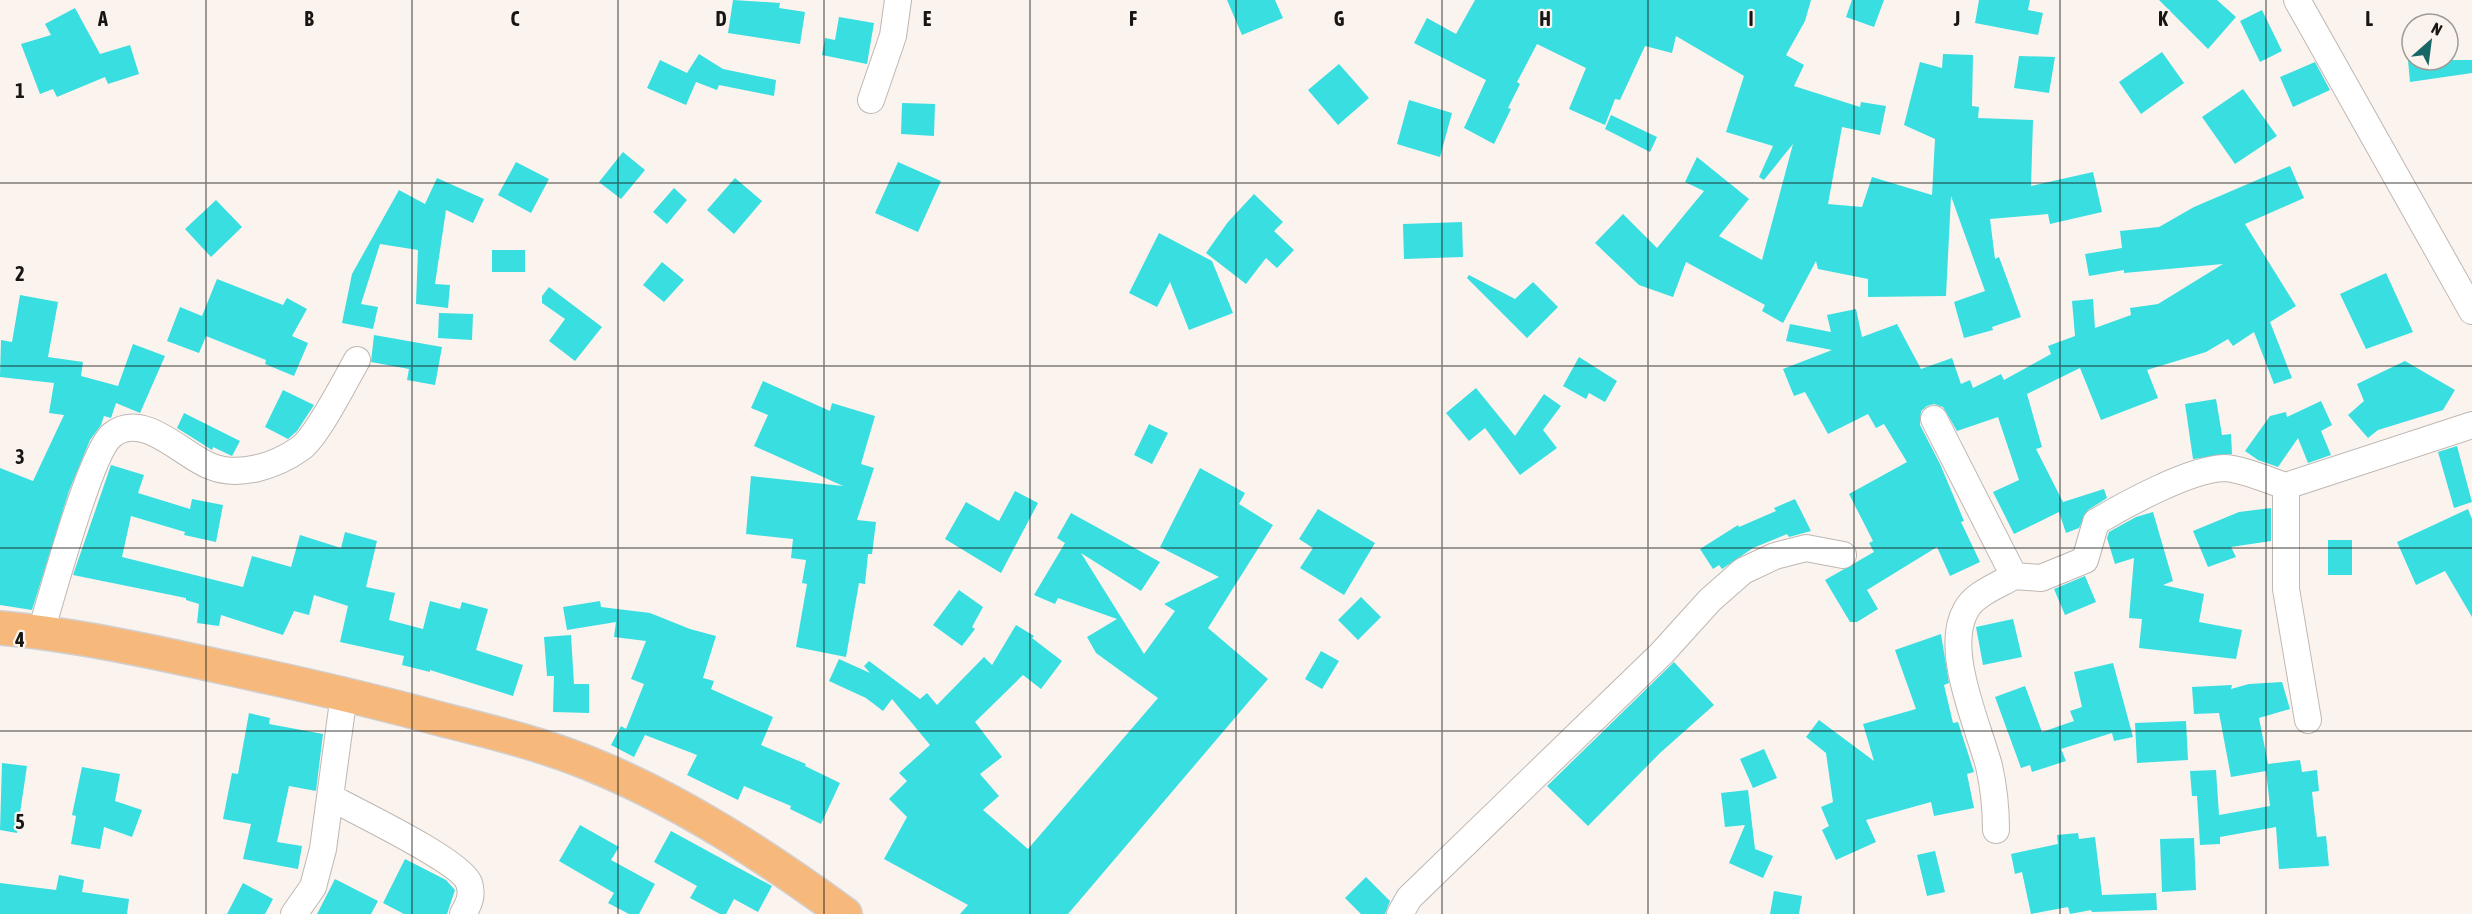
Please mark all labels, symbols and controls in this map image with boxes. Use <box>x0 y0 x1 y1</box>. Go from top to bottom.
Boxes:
text: A <box>97 7 108 30</box>
text: B <box>304 7 314 30</box>
text: C <box>511 7 520 30</box>
text: D <box>715 7 727 30</box>
text: E <box>923 7 932 30</box>
text: F <box>1129 7 1137 30</box>
text: G <box>1334 7 1345 30</box>
text: H <box>1539 7 1551 30</box>
text: I <box>1748 7 1754 30</box>
text: J <box>1953 7 1960 30</box>
text: K <box>2158 7 2168 30</box>
text: L <box>2365 7 2373 30</box>
north arrow <box>2400 12 2460 72</box>
text: N <box>2429 19 2445 39</box>
text: 1 <box>15 79 25 102</box>
text: 2 <box>15 262 25 285</box>
text: 3 <box>15 445 25 468</box>
text: 4 <box>14 628 25 651</box>
text: 5 <box>15 810 25 833</box>

